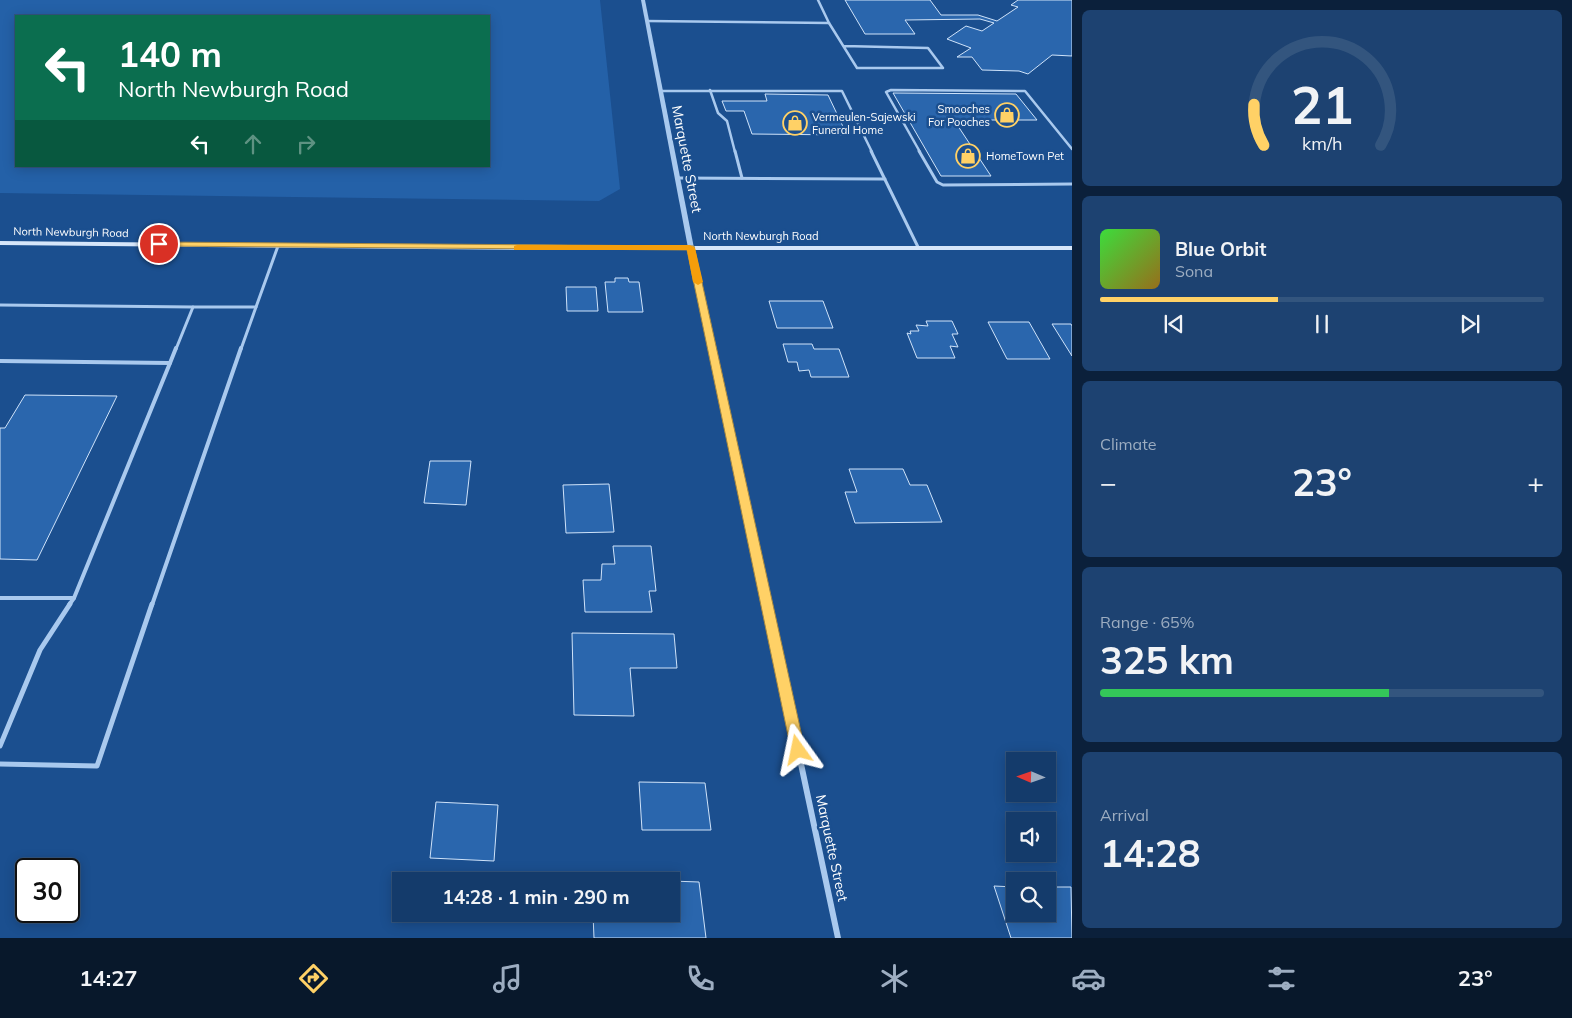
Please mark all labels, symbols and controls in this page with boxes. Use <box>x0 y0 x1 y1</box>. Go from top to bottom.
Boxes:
text: 140 m <box>118 32 222 76</box>
icon: left <box>35 35 100 100</box>
text: 21 <box>1291 72 1353 137</box>
text: North Newburgh Road <box>118 75 349 103</box>
place label: Smooches For Pooches <box>928 102 990 129</box>
shop icon: Smooches For Pooches <box>994 102 1020 128</box>
street label: Marquette Street <box>668 104 706 214</box>
shop icon: Vermeulen-Sajewski Funeral Home <box>782 110 808 136</box>
place label: Vermeulen-Sajewski Funeral Home <box>812 110 916 137</box>
icon: left <box>186 130 214 158</box>
icon: ahead <box>239 130 267 158</box>
icon: right <box>292 130 320 158</box>
text: km/h <box>1302 132 1342 154</box>
shop icon: HomeTown Pet <box>955 143 981 169</box>
place label: HomeTown Pet <box>986 149 1064 163</box>
pin <box>138 223 180 265</box>
street label: North Newburgh Road <box>13 224 129 240</box>
street label: North Newburgh Road <box>703 229 819 243</box>
icon: arrive <box>145 230 173 258</box>
text: Blue Orbit <box>1175 237 1266 261</box>
text: Sona <box>1175 261 1213 281</box>
icon: previous <box>1160 310 1188 338</box>
icon: pause <box>1308 310 1336 338</box>
icon: next <box>1456 310 1484 338</box>
text: Climate <box>1100 434 1156 454</box>
text: 23° <box>1292 458 1352 506</box>
text: − <box>1100 465 1117 500</box>
text: + <box>1527 465 1544 500</box>
text: Range · 65% <box>1100 612 1195 632</box>
text: 325 km <box>1100 636 1234 684</box>
position arrow <box>771 723 823 775</box>
north arrow <box>1006 752 1056 802</box>
map controls <box>1006 752 1056 922</box>
street label: Marquette Street <box>812 793 852 903</box>
text: Arrival <box>1100 805 1149 825</box>
button: sound <box>1006 812 1056 862</box>
text: 14:28 <box>1100 829 1201 877</box>
speed limit sign: 30 <box>15 858 80 923</box>
button: search <box>1006 872 1056 922</box>
text: 14:28 · 1 min · 290 m <box>442 885 630 909</box>
icon: directions <box>296 961 331 996</box>
icon: music <box>490 961 525 996</box>
icon: phone <box>683 961 718 996</box>
icon: climate <box>877 961 912 996</box>
icon: car <box>1071 961 1106 996</box>
icon: filters <box>1264 961 1299 996</box>
text: 14:27 <box>79 964 138 992</box>
text: 23° <box>1458 964 1493 992</box>

